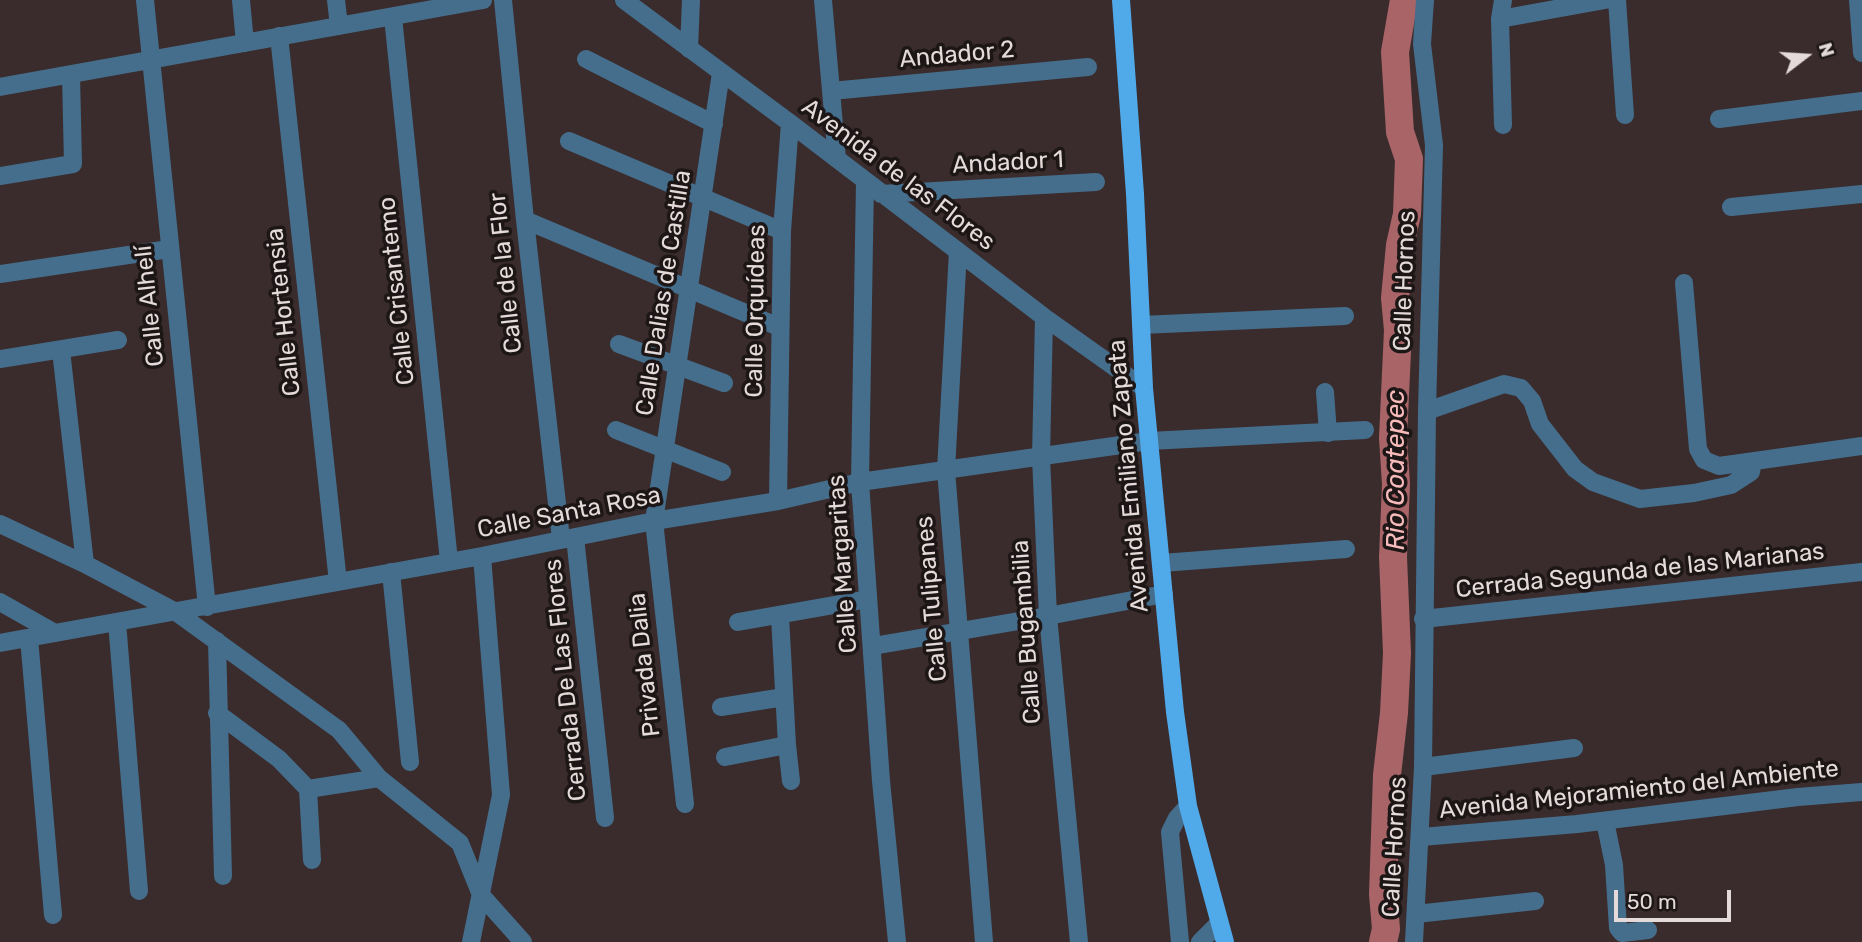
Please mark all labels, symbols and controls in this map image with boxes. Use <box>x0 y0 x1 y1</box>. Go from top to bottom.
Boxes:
north arrow <box>1771 21 1841 91</box>
street label: Andador 2 <box>898 36 1016 74</box>
text: N <box>1814 40 1840 60</box>
street label: Avenida de las Flores <box>796 93 1000 257</box>
street label: Andador 1 <box>952 146 1064 180</box>
street label: Calle Dalias de Castilla <box>630 168 698 418</box>
street label: Calle de la Flor <box>483 191 529 355</box>
street label: Calle Crisantemo <box>373 196 421 386</box>
street label: Calle Hornos <box>1388 210 1422 352</box>
street label: Calle Orquídeas <box>740 224 772 398</box>
street label: Calle Hortensia <box>261 227 307 397</box>
street label: Calle Alhelí <box>129 244 171 368</box>
street label: Avenida Emiliano Zapata <box>1103 338 1155 614</box>
water label: Rio Coatepec <box>1380 390 1412 550</box>
street label: Calle Margaritas <box>822 474 864 654</box>
street label: Calle Santa Rosa <box>475 481 663 545</box>
street label: Calle Tulipanes <box>910 515 954 683</box>
street label: Cerrada Segunda de las Marianas <box>1454 537 1826 605</box>
street label: Calle Bugambilia <box>1006 539 1048 725</box>
street label: Cerrada De Las Flores <box>539 558 593 802</box>
street label: Privada Dalia <box>623 592 667 738</box>
street label: Avenida Mejoramiento del Ambiente <box>1438 755 1840 825</box>
street label: Calle Hornos <box>1377 776 1413 918</box>
scale bar <box>1617 876 1734 920</box>
text: 50 m <box>1627 889 1677 914</box>

